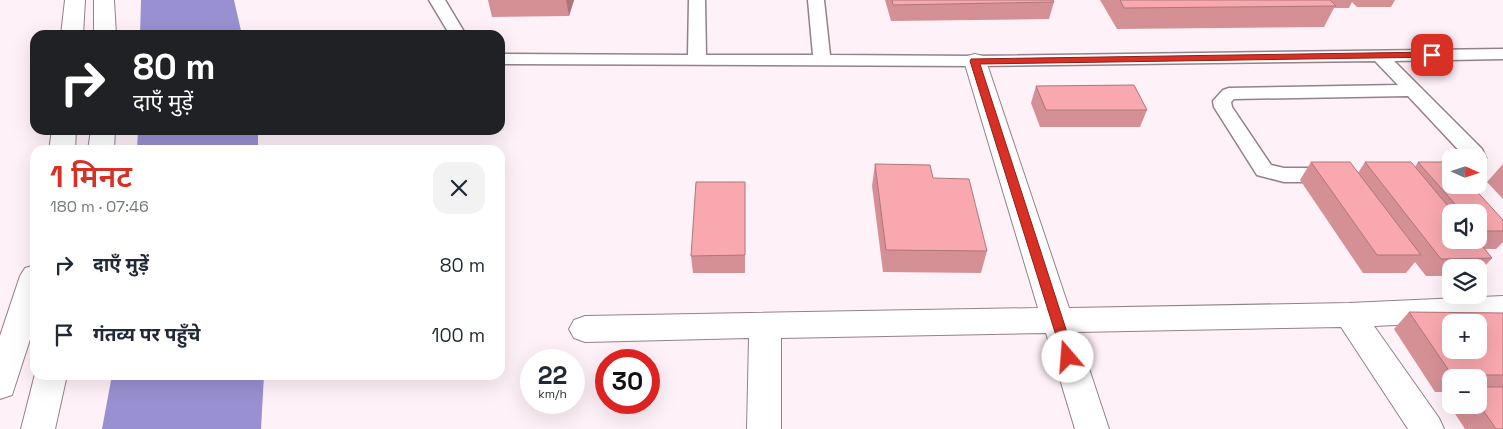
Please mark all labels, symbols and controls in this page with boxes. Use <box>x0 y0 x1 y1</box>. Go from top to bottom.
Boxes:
pin <box>1411 34 1453 76</box>
icon: arrive <box>1418 41 1446 69</box>
text: 80 m <box>133 45 215 89</box>
icon: right <box>50 50 115 115</box>
text: दाएँ मुड़ें <box>133 88 193 116</box>
north arrow <box>1442 149 1488 194</box>
map controls <box>1442 149 1487 414</box>
text: 1 मिनट <box>50 157 132 196</box>
button: close <box>433 162 485 214</box>
text: 180 m · 07:46 <box>50 196 149 217</box>
button: sound <box>1442 204 1487 249</box>
icon: right <box>50 251 78 279</box>
text: दाएँ मुड़ें <box>93 252 149 277</box>
text: 80 m <box>440 253 485 278</box>
button: layers <box>1442 259 1487 304</box>
button: + <box>1442 314 1487 359</box>
icon: arrive <box>50 321 78 349</box>
text: गंतव्य पर पहुँचे <box>93 322 200 347</box>
text: 100 m <box>431 323 485 348</box>
position arrow <box>1041 330 1093 382</box>
speed limit sign: 30 <box>595 349 660 414</box>
text: 22 <box>538 359 567 391</box>
button: − <box>1442 369 1487 414</box>
text: km/h <box>538 386 567 402</box>

